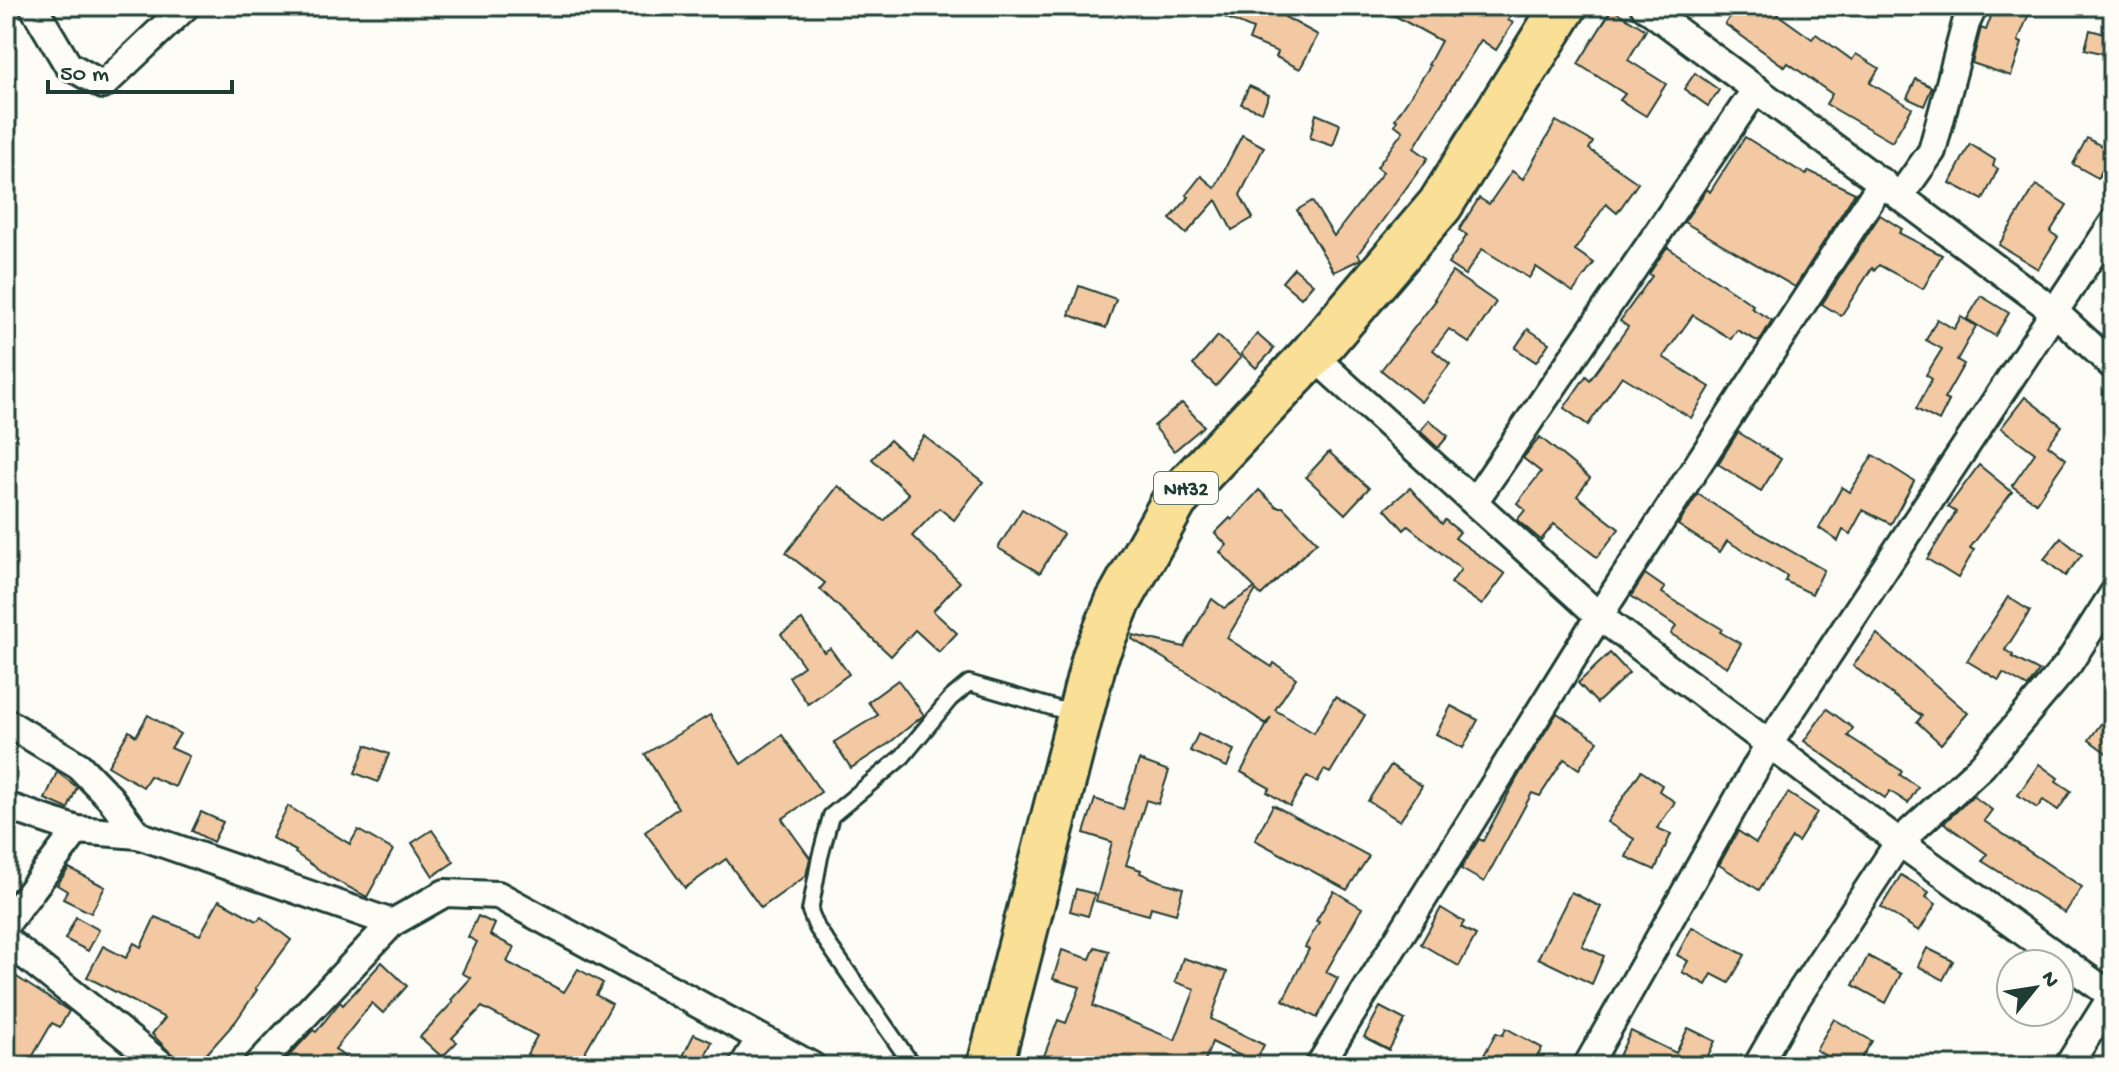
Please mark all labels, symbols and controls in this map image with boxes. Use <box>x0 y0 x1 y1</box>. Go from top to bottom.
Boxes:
scale bar <box>48 44 232 94</box>
text: 50 m <box>60 61 109 90</box>
road number: NH32 <box>1154 472 1218 504</box>
north arrow <box>1995 948 2075 1028</box>
text: N <box>2034 967 2064 993</box>

